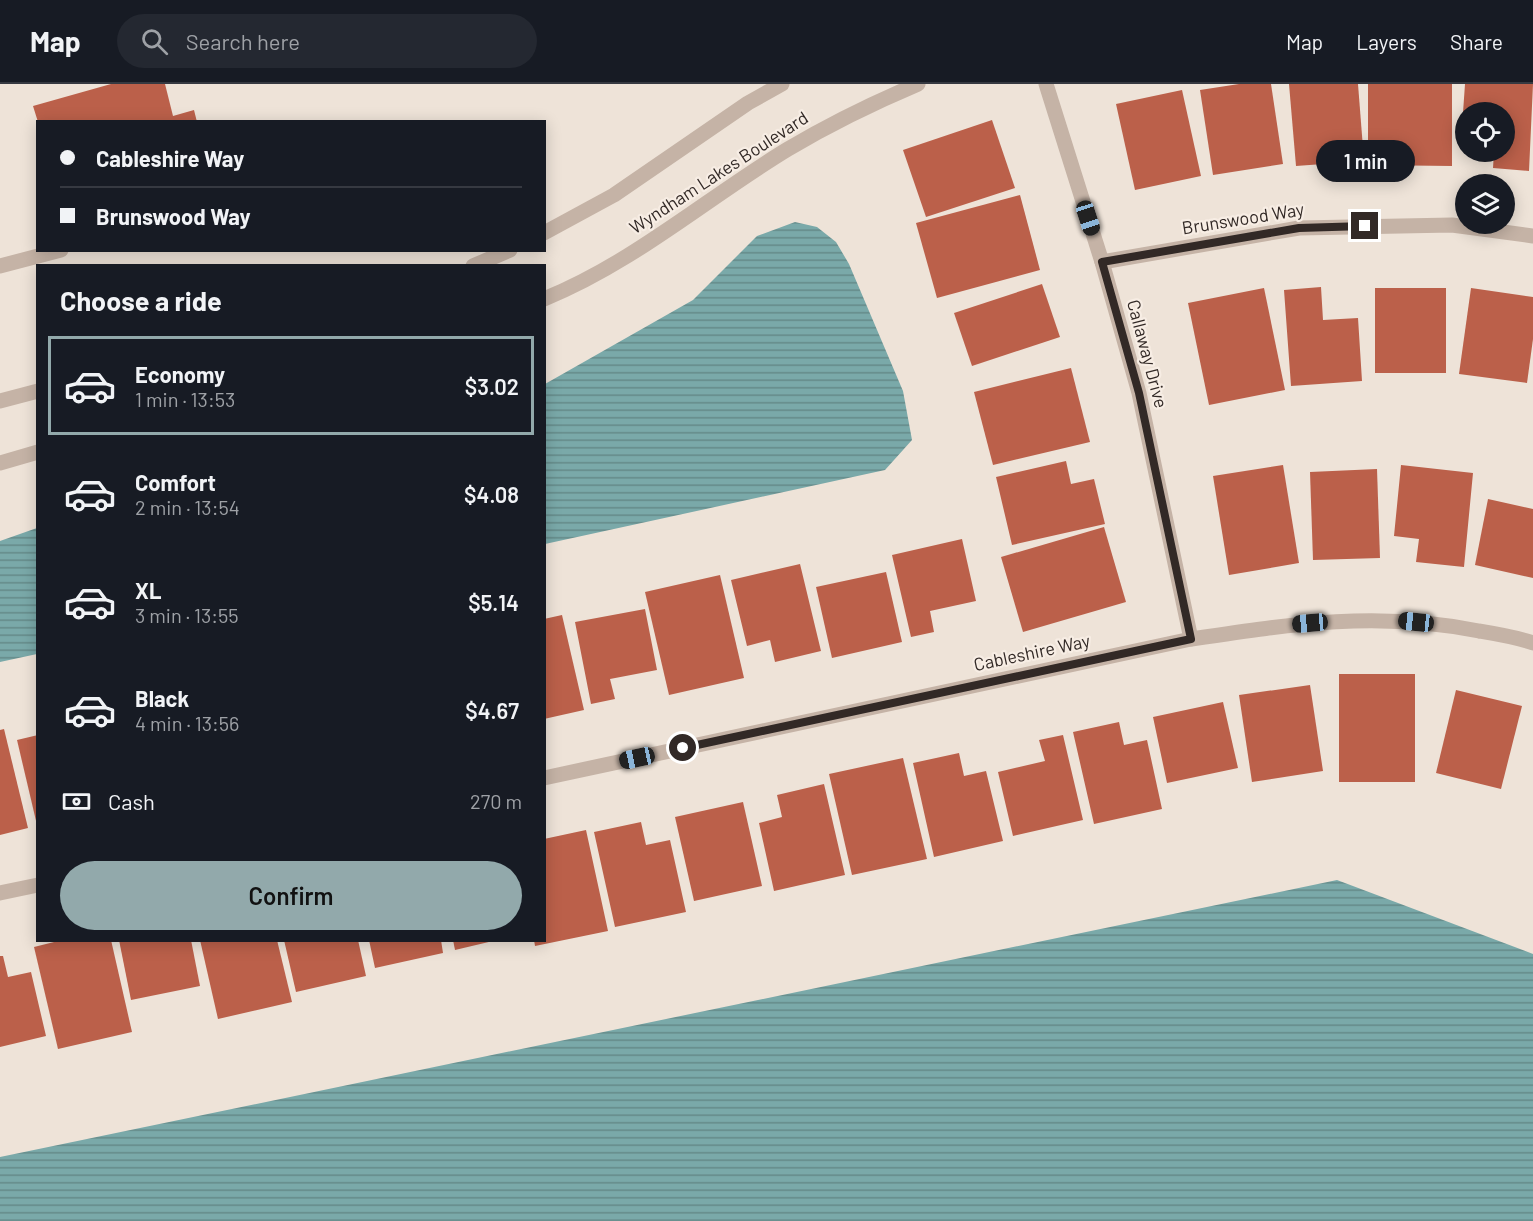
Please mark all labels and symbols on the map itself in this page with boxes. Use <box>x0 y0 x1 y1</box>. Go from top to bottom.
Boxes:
street label: Wyndham Lakes Boulevard <box>625 106 812 238</box>
callout: 1 min <box>1316 139 1414 181</box>
car <box>1074 198 1102 238</box>
street label: Brunswood Way <box>1180 198 1305 239</box>
route end <box>1351 212 1378 239</box>
street label: Callaway Drive <box>1123 297 1173 410</box>
car <box>1397 611 1435 633</box>
car <box>1291 612 1329 634</box>
street label: Cableshire Way <box>972 629 1092 675</box>
route start <box>669 734 696 761</box>
car <box>618 745 656 771</box>

